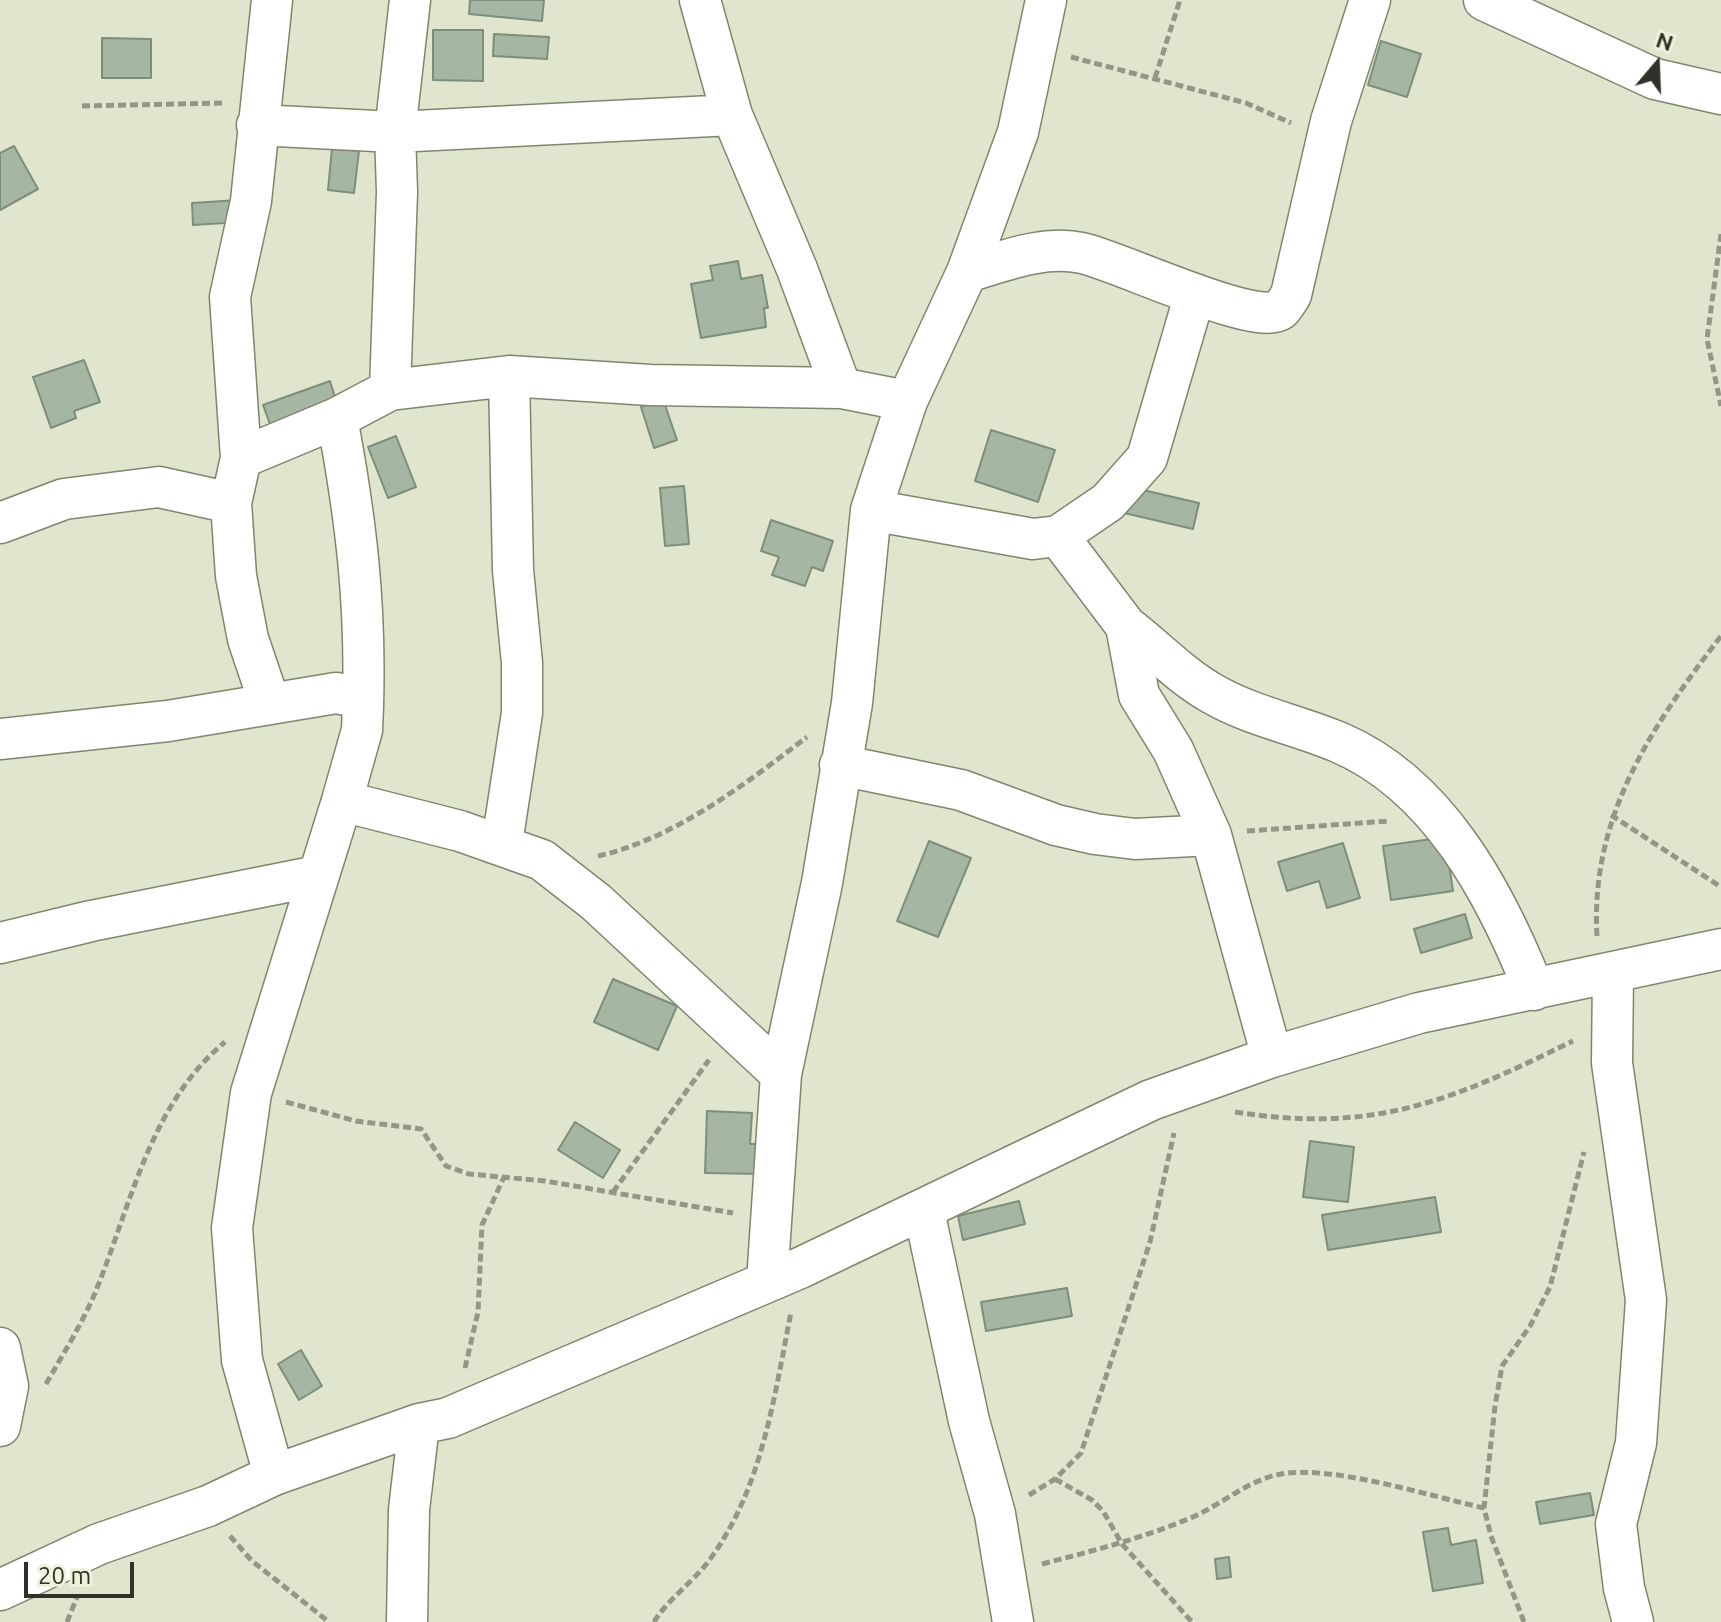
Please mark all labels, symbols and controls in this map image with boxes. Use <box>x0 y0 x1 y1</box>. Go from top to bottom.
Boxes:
north arrow <box>1617 24 1697 104</box>
text: N <box>1653 26 1677 55</box>
scale bar <box>28 1546 138 1596</box>
text: 20 m <box>38 1562 91 1589</box>

